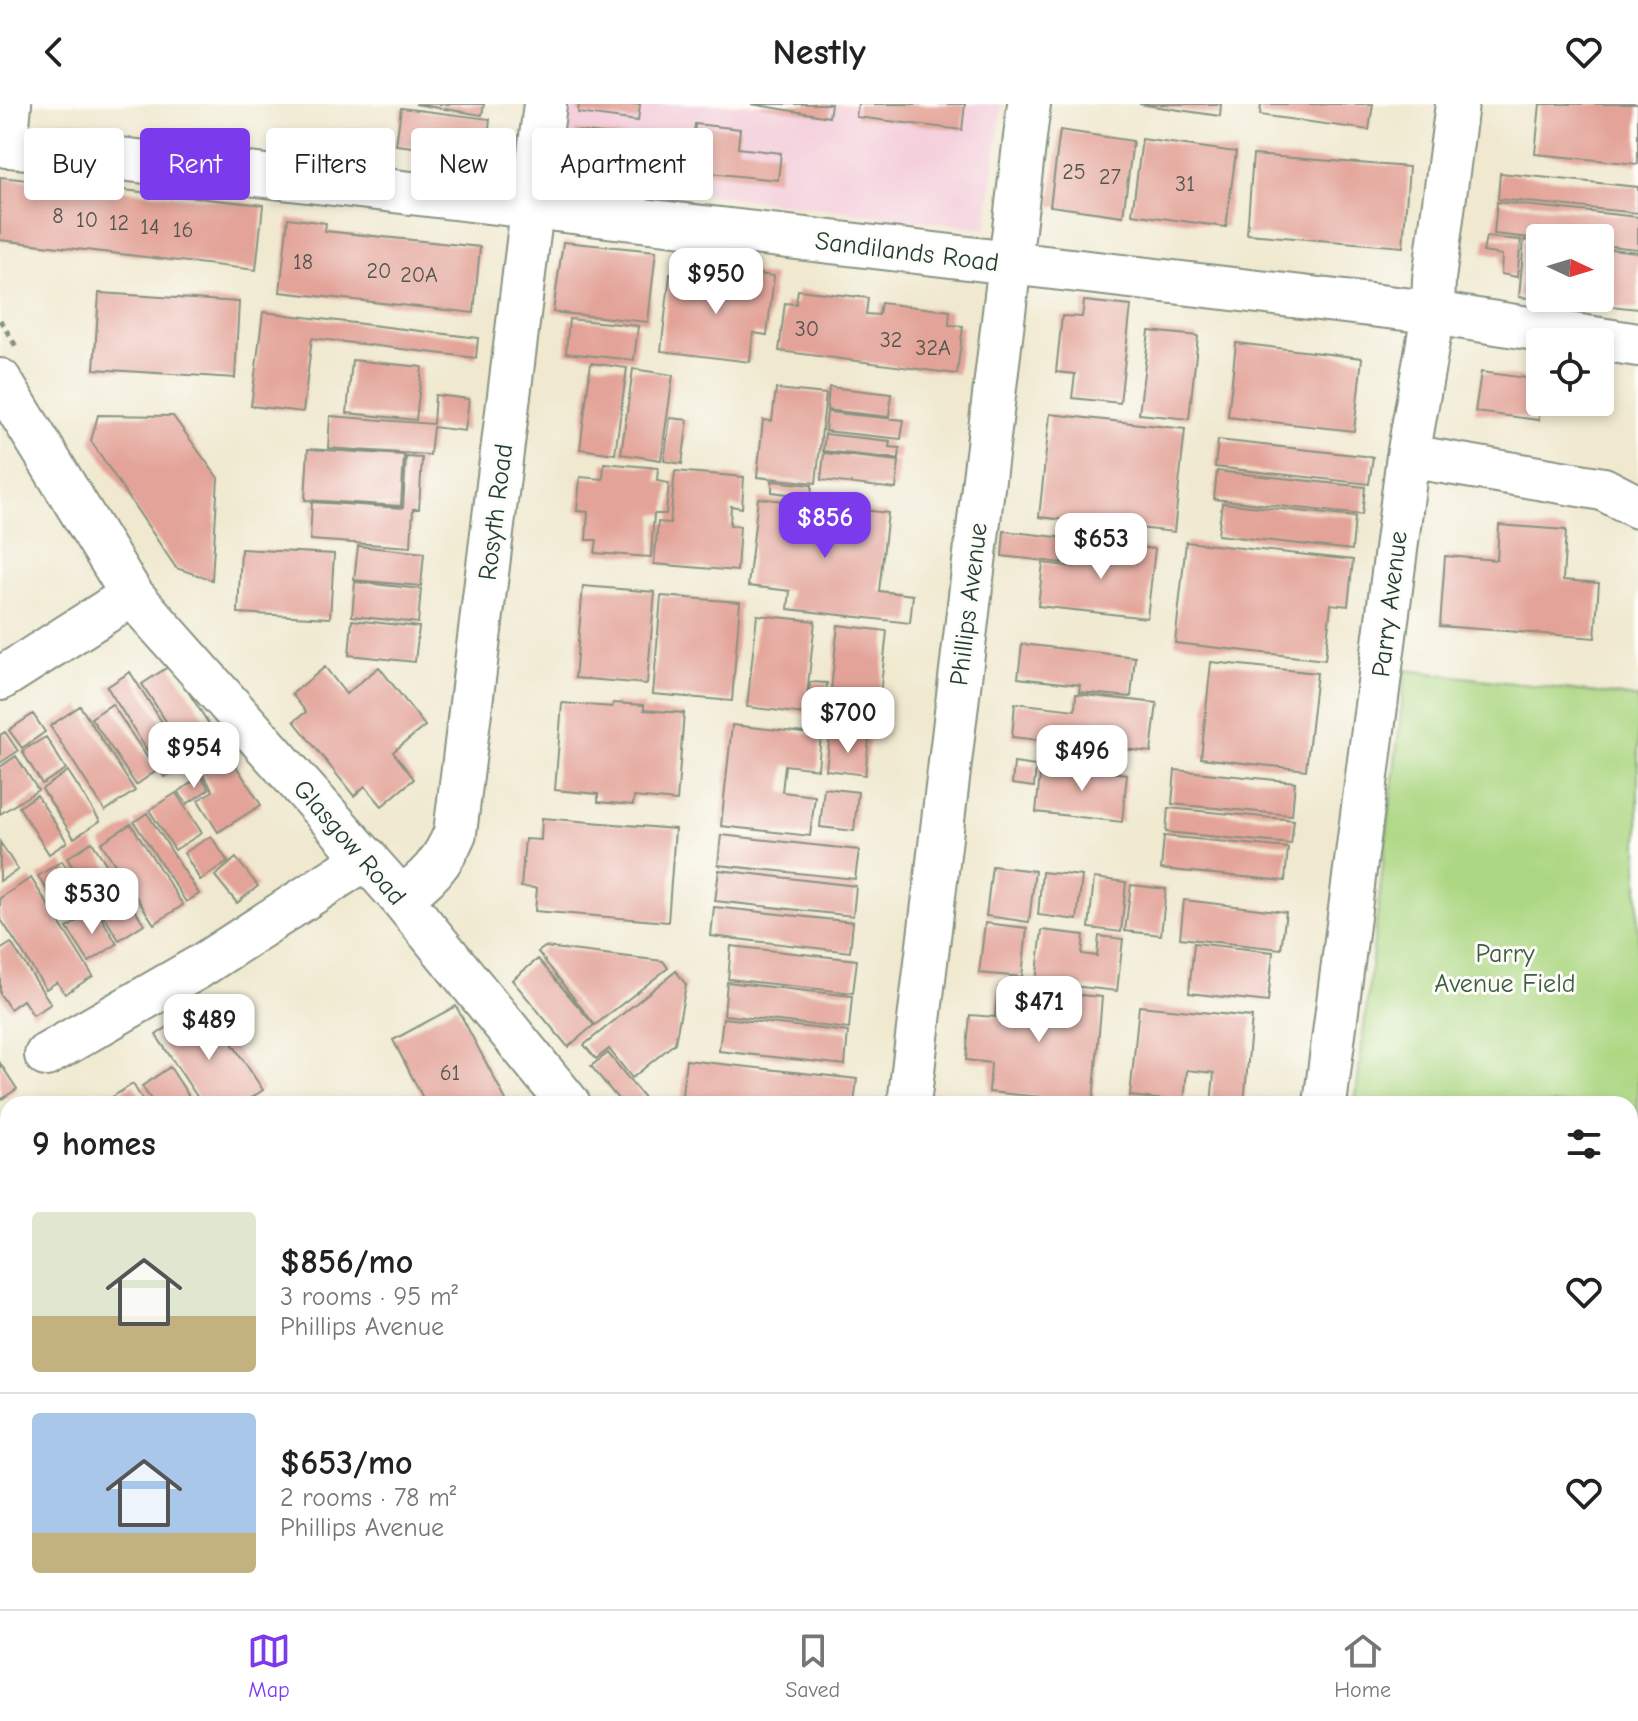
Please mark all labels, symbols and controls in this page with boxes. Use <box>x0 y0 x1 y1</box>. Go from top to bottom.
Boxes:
icon: back <box>32 30 76 74</box>
icon: heart <box>1562 30 1606 74</box>
text: Nestly <box>772 32 866 73</box>
chip: Buy <box>24 128 124 200</box>
chip: Rent <box>140 128 250 200</box>
chip: Filters <box>266 128 395 200</box>
chip: New <box>411 128 516 200</box>
chip: Apartment <box>532 128 713 200</box>
house number: 25 <box>1062 159 1086 185</box>
house number: 27 <box>1099 164 1122 190</box>
house number: 31 <box>1175 171 1195 197</box>
house number: 8 <box>52 203 64 229</box>
house number: 10 <box>76 207 98 233</box>
house number: 12 <box>109 210 129 236</box>
house number: 14 <box>140 214 160 240</box>
house number: 16 <box>173 217 193 243</box>
north arrow <box>1526 224 1614 312</box>
map controls <box>1526 224 1614 416</box>
street label: Sandilands Road <box>813 226 1000 278</box>
pin: $950 <box>669 248 763 316</box>
house number: 18 <box>293 249 313 275</box>
house number: 20 <box>367 258 391 284</box>
text: $950 <box>687 259 745 289</box>
house number: 20A <box>400 262 438 288</box>
house number: 30 <box>795 316 819 342</box>
house number: 32 <box>880 327 902 353</box>
button: locate <box>1526 328 1614 416</box>
house number: 32A <box>915 335 951 361</box>
street label: Rosyth Road <box>473 442 519 582</box>
pin: $856 <box>778 492 872 560</box>
text: $856 <box>797 503 853 533</box>
pin: $653 <box>1054 513 1148 581</box>
street label: Phillips Avenue <box>944 521 994 687</box>
text: $653 <box>1073 524 1129 554</box>
street label: Parry Avenue <box>1366 529 1414 679</box>
pin: $700 <box>801 687 895 755</box>
text: $700 <box>819 698 877 728</box>
pin: $954 <box>147 722 241 790</box>
pin: $496 <box>1035 725 1129 793</box>
text: $954 <box>166 733 222 763</box>
text: $496 <box>1054 736 1110 766</box>
street label: Glasgow Road <box>287 774 412 911</box>
pin: $530 <box>45 868 139 936</box>
text: $530 <box>63 879 121 909</box>
park label: Parry Avenue Field <box>1434 939 1576 999</box>
pin: $471 <box>992 976 1086 1044</box>
text: $471 <box>1014 987 1064 1017</box>
pin: $489 <box>162 994 256 1062</box>
text: $489 <box>182 1005 236 1035</box>
house number: 61 <box>440 1060 460 1086</box>
icon: filters <box>1562 1122 1606 1166</box>
text: 9 homes <box>32 1124 156 1164</box>
text: $856/mo <box>280 1242 413 1282</box>
icon: home <box>96 1244 192 1340</box>
icon: heart <box>1562 1270 1606 1314</box>
text: 3 rooms · 95 m² <box>280 1282 458 1312</box>
text: Phillips Avenue <box>280 1312 444 1342</box>
text: $653/mo <box>280 1443 413 1483</box>
icon: home <box>96 1445 192 1541</box>
icon: heart <box>1562 1471 1606 1515</box>
text: 2 rooms · 78 m² <box>280 1483 456 1513</box>
text: Phillips Avenue <box>280 1513 444 1543</box>
tab: Map <box>247 1629 291 1703</box>
tab: Saved <box>785 1629 840 1703</box>
tab: Home <box>1334 1629 1391 1703</box>

